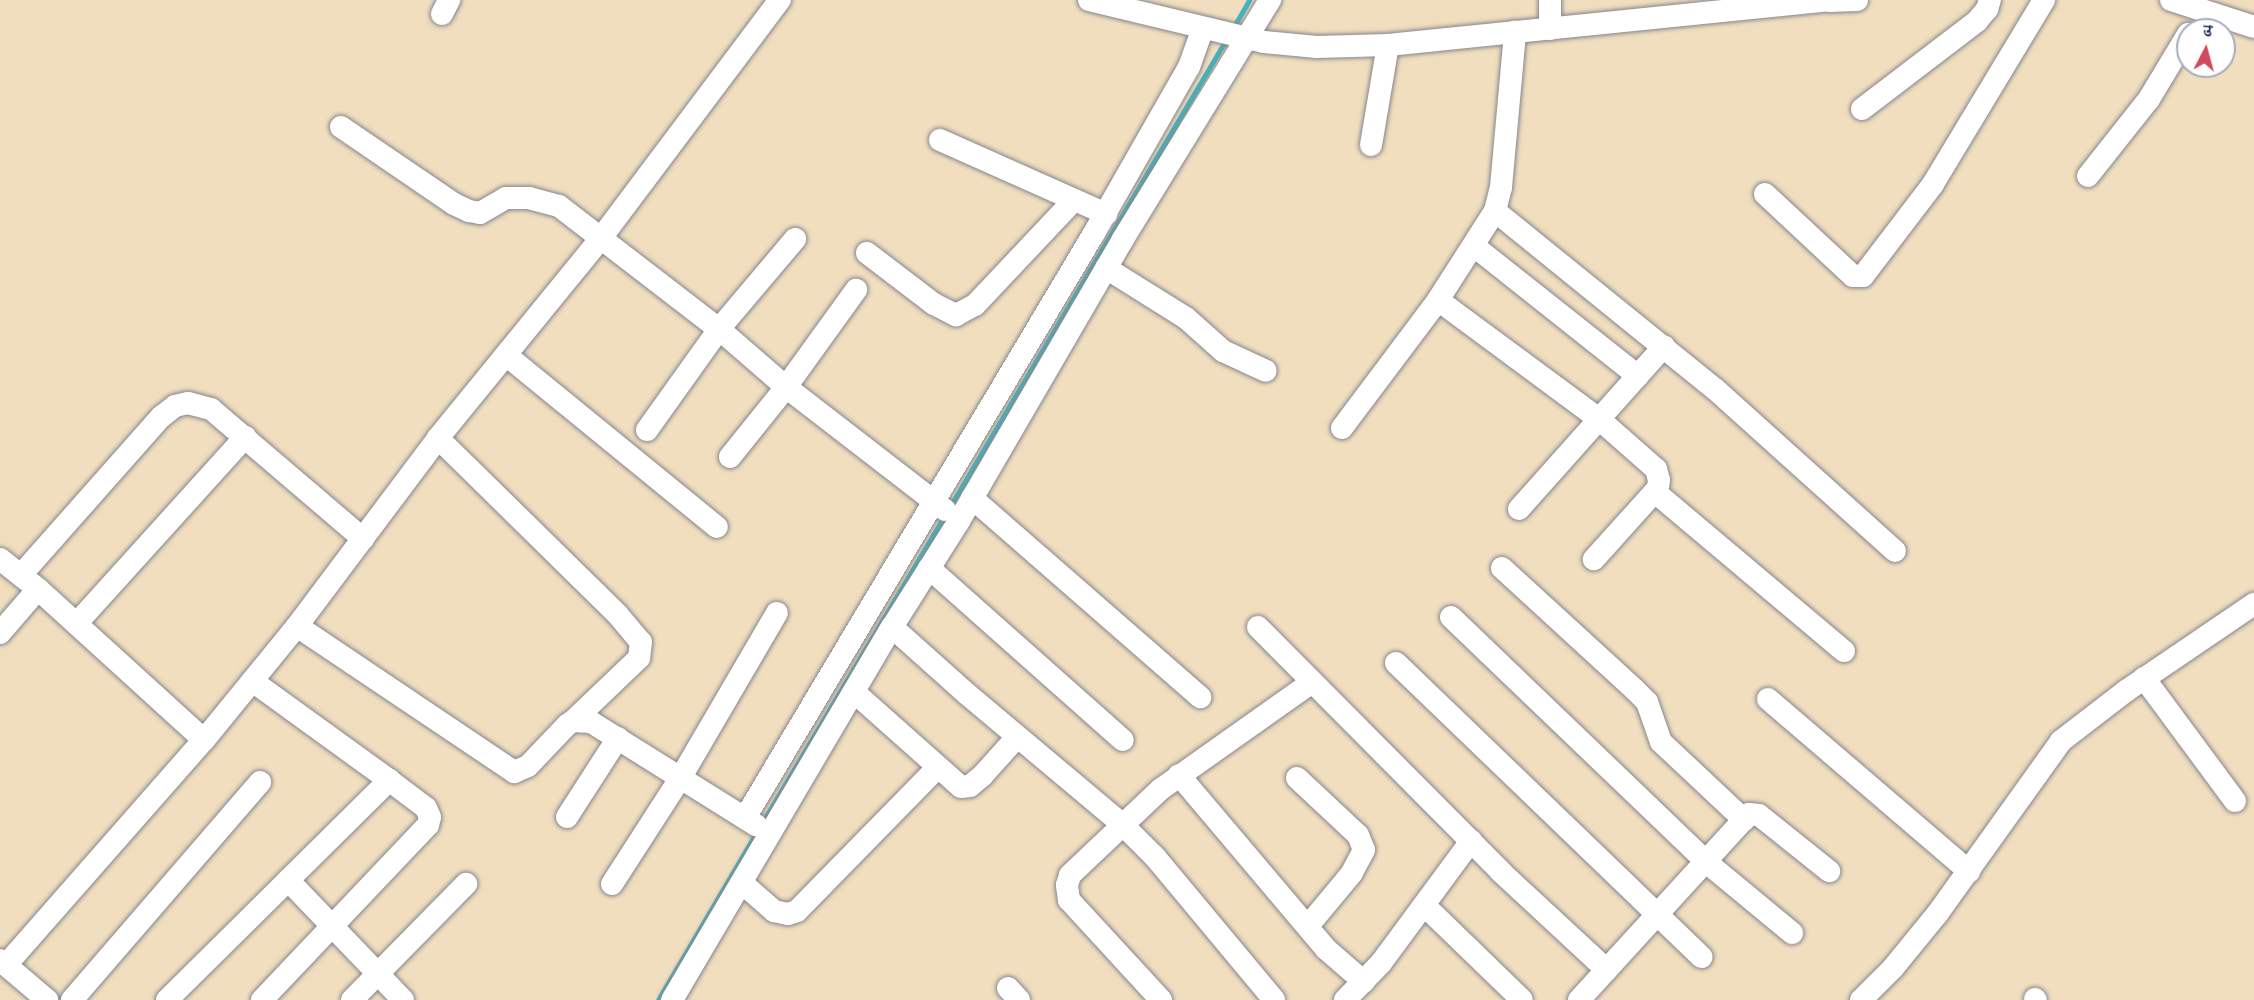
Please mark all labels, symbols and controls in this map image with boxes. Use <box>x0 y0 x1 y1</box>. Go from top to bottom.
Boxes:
north arrow <box>2176 18 2236 78</box>
text: उ <box>2202 20 2213 44</box>

